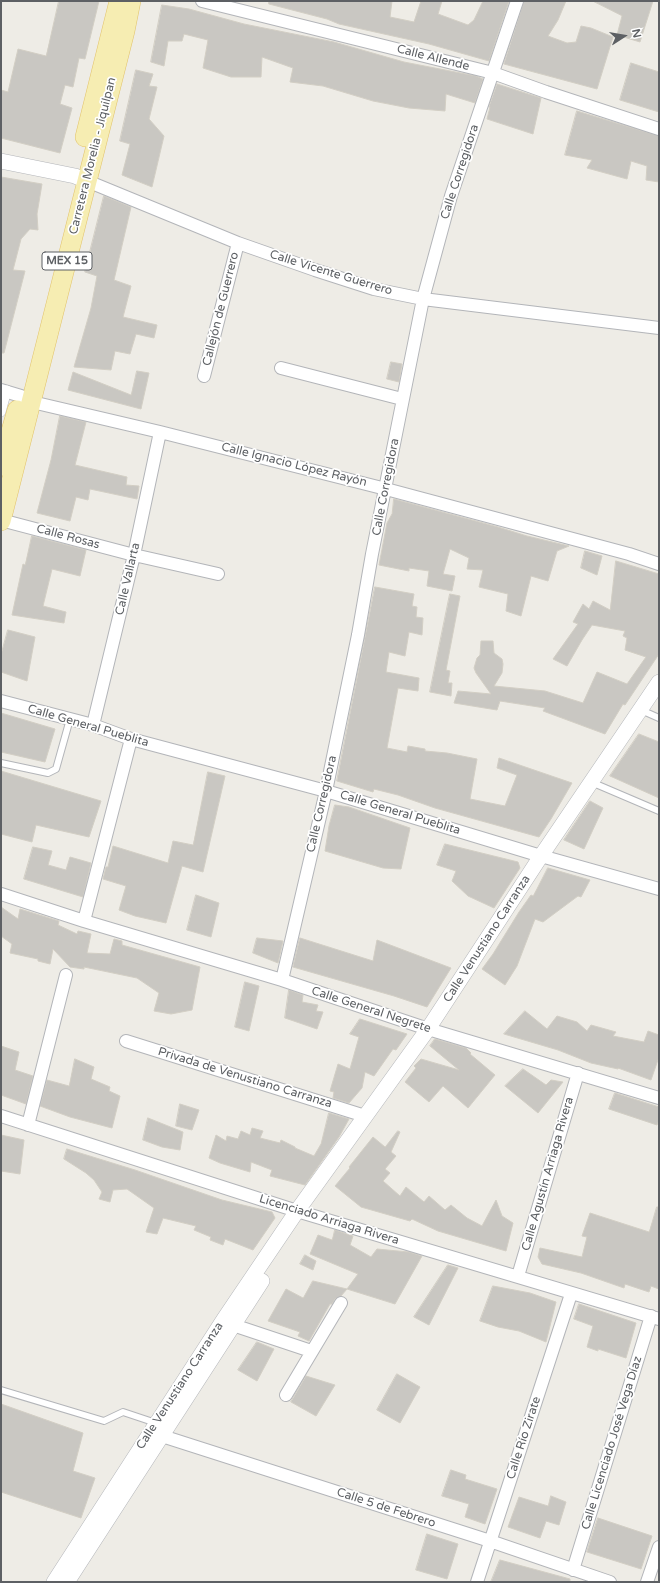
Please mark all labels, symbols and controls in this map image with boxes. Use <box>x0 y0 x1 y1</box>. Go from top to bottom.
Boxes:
north arrow <box>604 16 644 56</box>
text: N <box>629 28 644 39</box>
street label: Calle Allende <box>395 42 471 74</box>
street label: Carretera Morelia - Jiquilpan <box>66 76 120 236</box>
street label: Calle Corregidora <box>438 123 482 221</box>
street label: Calle Vicente Guerrero <box>268 247 394 299</box>
street label: Callejón de Guerrero <box>200 251 242 367</box>
road number: MEX 15 <box>42 252 92 270</box>
street label: Calle Corregidora <box>369 437 403 537</box>
street label: Calle Ignacio López Rayón <box>220 440 368 490</box>
street label: Calle Rosas <box>35 522 101 552</box>
street label: Calle Vallarta <box>113 541 143 617</box>
street label: Calle General Pueblita <box>26 702 150 750</box>
street label: Calle Corregidora <box>304 754 340 854</box>
street label: Calle General Pueblita <box>338 788 462 838</box>
street label: Calle Venustiano Carranza <box>440 873 534 1005</box>
street label: Calle General Negrete <box>309 984 433 1036</box>
street label: Privada de Venustiano Carranza <box>156 1045 334 1111</box>
street label: Calle Agustín Arriaga Rivera <box>519 1095 577 1253</box>
street label: Licenciado Arriaga Rivera <box>257 1192 401 1248</box>
street label: Calle Venustiano Carranza <box>133 1320 227 1452</box>
street label: Calle Licenciado José Vega Díaz <box>579 1355 645 1531</box>
street label: Calle Río Zirate <box>504 1395 544 1481</box>
street label: Calle 5 de Febrero <box>335 1485 437 1531</box>

